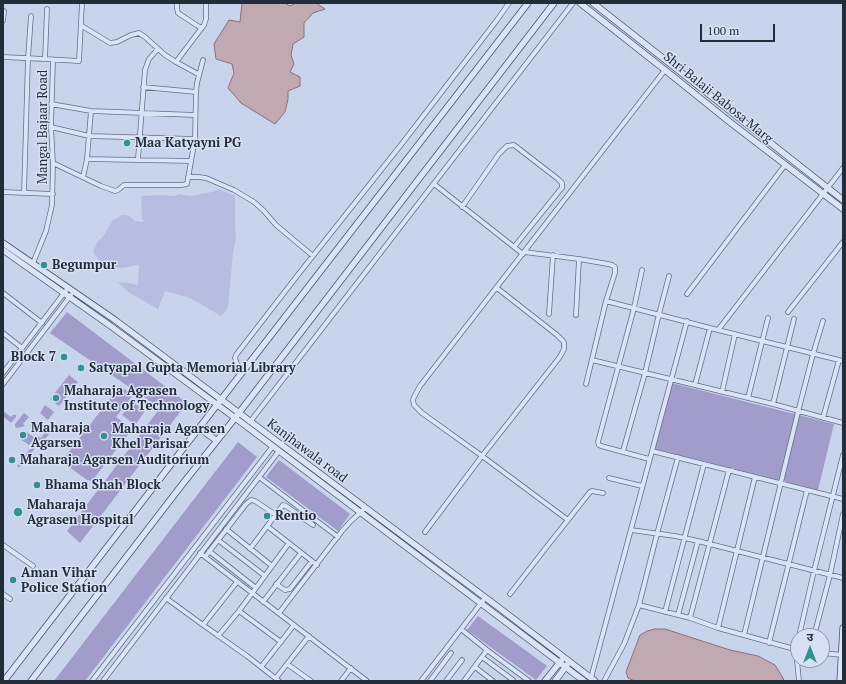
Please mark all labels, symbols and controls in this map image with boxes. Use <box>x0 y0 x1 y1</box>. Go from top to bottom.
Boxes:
scale bar <box>702 16 777 42</box>
text: 100 m <box>707 23 739 38</box>
street label: Shri Balaji Babosa Marg <box>660 49 776 147</box>
street label: Mangal Bajaar Road <box>35 70 51 184</box>
place label: Maa Katyayni PG <box>135 135 241 151</box>
marker: Maa Katyayni PG <box>122 138 132 148</box>
place label: Begumpur <box>52 257 116 273</box>
marker: Begumpur <box>39 260 49 270</box>
place label: Block 7 <box>11 349 56 365</box>
marker: Block 7 <box>59 352 69 362</box>
place label: Satyapal Gupta Memorial Library <box>89 360 296 376</box>
marker: Satyapal Gupta Memorial Library <box>76 363 86 373</box>
place label: Maharaja Agrasen Institute of Technology <box>64 383 209 414</box>
marker: Maharaja Agrasen Institute of Technology <box>51 393 61 403</box>
street label: Kanjhawala road <box>264 416 350 486</box>
place label: Maharaja Agarsen <box>31 420 90 451</box>
place label: Maharaja Agarsen Khel Parisar <box>112 421 225 452</box>
marker: Maharaja Agarsen <box>18 430 28 440</box>
marker: Maharaja Agarsen Khel Parisar <box>99 431 109 441</box>
place label: Maharaja Agarsen Auditorium <box>20 452 209 468</box>
marker: Maharaja Agarsen Auditorium <box>7 455 17 465</box>
place label: Bhama Shah Block <box>45 477 161 493</box>
marker: Bhama Shah Block <box>32 480 42 490</box>
place label: Maharaja Agrasen Hospital <box>27 497 133 528</box>
marker: Maharaja Agrasen Hospital <box>12 506 24 518</box>
place label: Rentio <box>275 508 316 524</box>
marker: Rentio <box>262 511 272 521</box>
place label: Aman Vihar Police Station <box>21 565 107 596</box>
marker: Aman Vihar Police Station <box>8 575 18 585</box>
north arrow <box>790 628 830 668</box>
text: उ <box>807 630 813 644</box>

